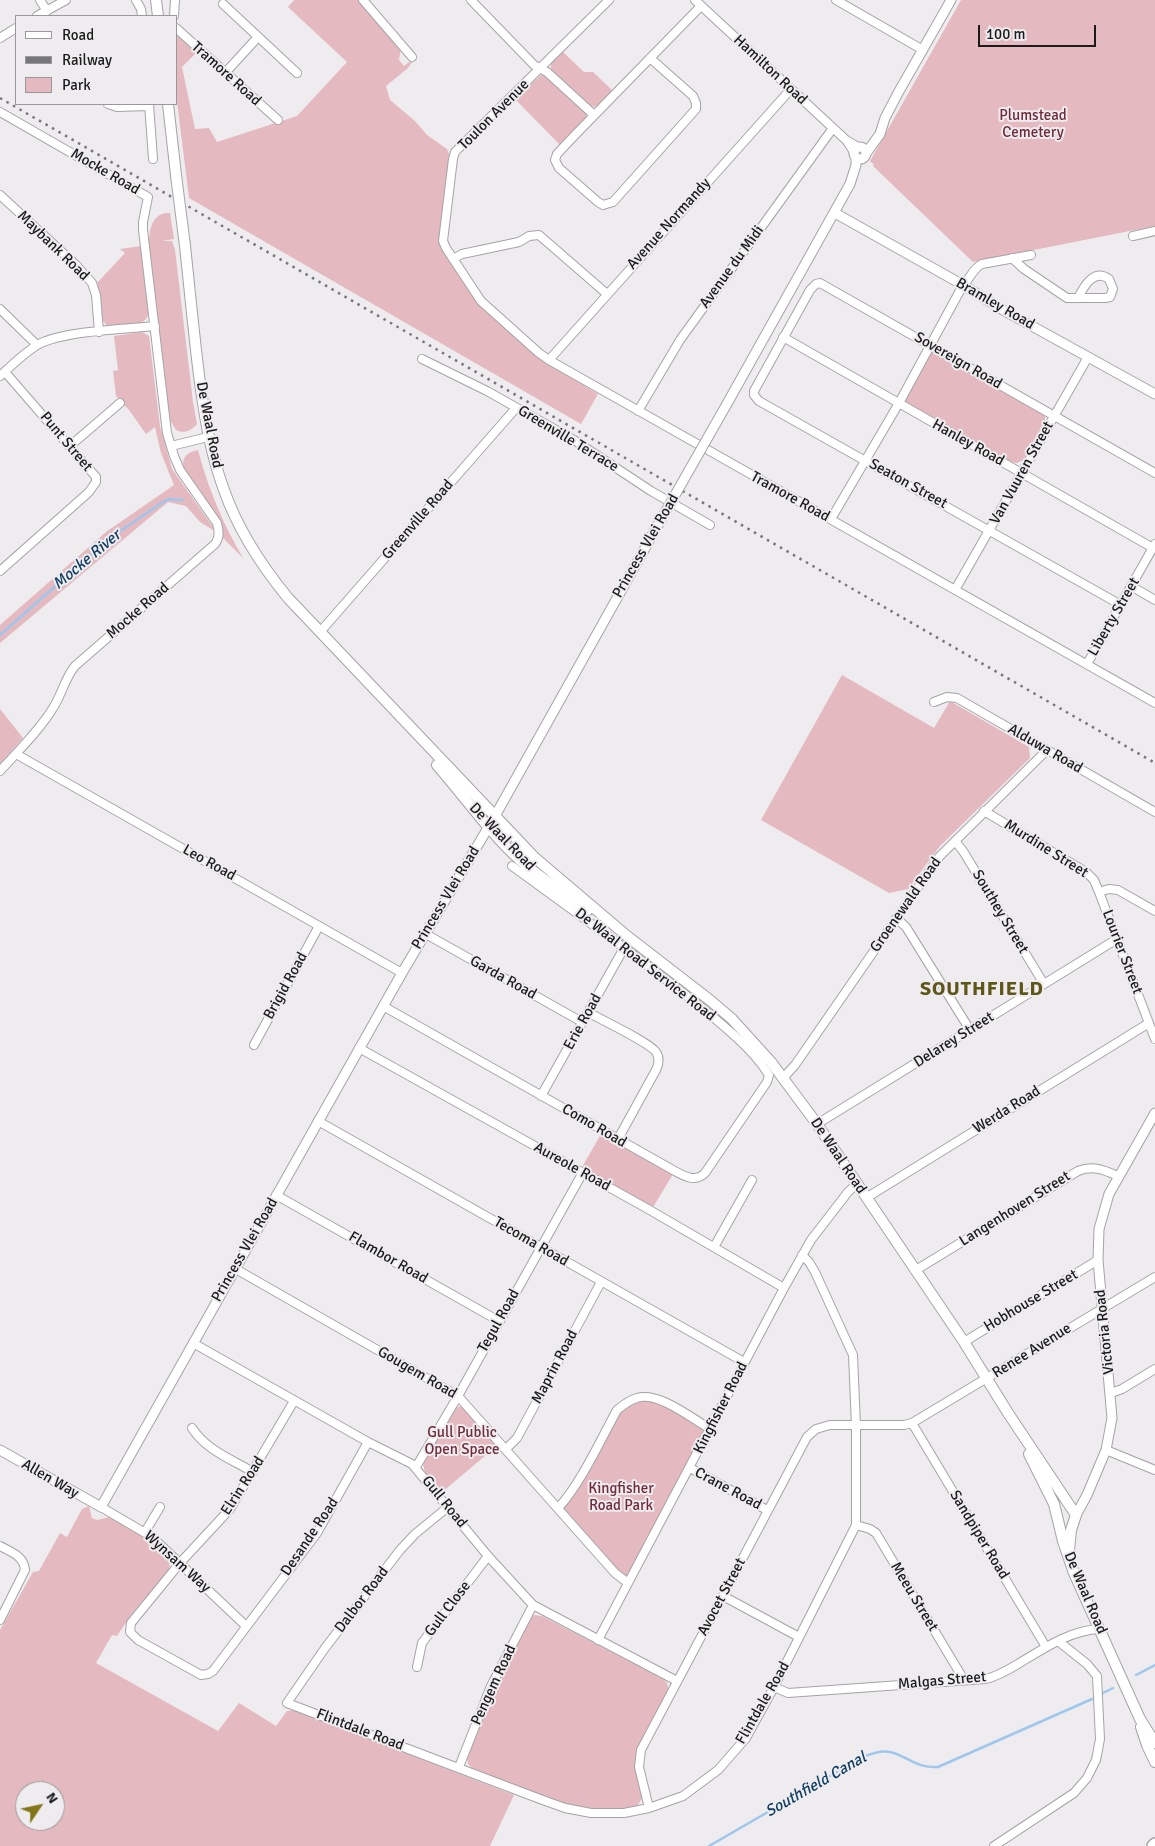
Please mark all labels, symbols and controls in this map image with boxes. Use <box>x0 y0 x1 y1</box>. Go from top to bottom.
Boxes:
legend <box>15 15 178 105</box>
scale bar <box>980 15 1098 47</box>
text: 100 m <box>986 25 1026 43</box>
text: Road <box>62 26 94 44</box>
street label: Hamilton Road <box>729 31 811 109</box>
street label: Tramore Road <box>187 38 265 110</box>
text: Railway <box>62 51 112 69</box>
text: Park <box>62 76 91 94</box>
street label: Toulon Avenue <box>455 76 533 154</box>
park label: Plumstead Cemetery <box>999 107 1067 142</box>
street label: Mocke Road <box>67 145 143 199</box>
street label: Avenue Normandy <box>623 175 715 273</box>
street label: Maybank Road <box>13 207 93 285</box>
street label: Avenue du Midi <box>696 222 768 312</box>
street label: Bramley Road <box>952 274 1038 334</box>
street label: Sovereign Road <box>911 329 1005 393</box>
street label: De Waal Road <box>192 380 226 470</box>
street label: Greenville Terrace <box>514 402 622 476</box>
street label: Punt Street <box>36 409 96 475</box>
street label: Hanley Road <box>929 416 1007 470</box>
street label: Van Vuuren Street <box>986 418 1058 528</box>
street label: Seaton Street <box>866 455 950 513</box>
street label: Tramore Road <box>747 468 833 526</box>
street label: Greenville Road <box>378 476 458 564</box>
street label: Princess Vlei Road <box>609 491 683 601</box>
water label: Mocke River <box>49 526 125 594</box>
street label: Liberty Street <box>1084 575 1144 659</box>
street label: Mocke Road <box>103 579 173 643</box>
street label: Alduwa Road <box>1004 720 1086 778</box>
street label: De Waal Road <box>465 799 539 875</box>
street label: Murdine Street <box>1001 816 1091 882</box>
street label: Leo Road <box>179 841 239 885</box>
street label: Princess Vlei Road <box>408 843 484 953</box>
street label: Groenewald Road <box>867 854 945 956</box>
street label: Southey Street <box>968 867 1032 957</box>
street label: De Waal Road Service Road <box>571 905 719 1025</box>
street label: Lourier Street <box>1098 907 1146 997</box>
street label: Brigid Road <box>260 949 312 1023</box>
street label: Garda Road <box>466 952 540 1004</box>
district label: SOUTHFIELD <box>919 978 1045 1002</box>
street label: Erie Road <box>560 991 606 1053</box>
street label: Delarey Street <box>911 1008 997 1072</box>
street label: Werda Road <box>970 1082 1044 1138</box>
street label: Como Road <box>558 1100 630 1152</box>
street label: De Waal Road <box>806 1115 870 1197</box>
street label: Aureole Road <box>530 1139 614 1195</box>
street label: Langenhoven Street <box>956 1168 1074 1250</box>
street label: Princess Vlei Road <box>208 1195 282 1305</box>
street label: Tecoma Road <box>490 1213 572 1271</box>
street label: Flambor Road <box>345 1228 431 1288</box>
street label: Hobhouse Street <box>981 1266 1081 1336</box>
street label: Tegul Road <box>474 1286 524 1356</box>
street label: Victoria Road <box>1092 1289 1118 1375</box>
street label: Renee Avenue <box>989 1320 1075 1382</box>
street label: Maprin Road <box>528 1327 582 1407</box>
street label: Gougem Road <box>374 1343 460 1403</box>
street label: Kingfisher Road <box>690 1359 752 1457</box>
park label: Gull Public Open Space <box>424 1424 500 1459</box>
street label: Elrin Road <box>217 1453 269 1519</box>
street label: Allen Way <box>18 1455 82 1503</box>
street label: Crane Road <box>691 1464 765 1514</box>
street label: Gull Road <box>418 1472 470 1532</box>
park label: Kingfisher Road Park <box>588 1480 654 1515</box>
street label: Sandpiper Road <box>945 1487 1013 1583</box>
street label: Desande Road <box>277 1494 343 1580</box>
street label: Wynsam Way <box>140 1527 214 1597</box>
street label: De Waal Road <box>1060 1549 1110 1637</box>
street label: Avocet Street <box>694 1555 750 1639</box>
street label: Meeu Street <box>886 1559 942 1635</box>
street label: Dalbor Road <box>331 1563 393 1637</box>
street label: Gull Close <box>421 1578 475 1640</box>
street label: Pengem Road <box>468 1642 520 1728</box>
street label: Flintdale Road <box>732 1659 794 1747</box>
street label: Malgas Street <box>897 1668 987 1694</box>
street label: Flintdale Road <box>314 1705 406 1755</box>
water label: Southfield Canal <box>762 1748 870 1822</box>
north arrow <box>15 1781 65 1831</box>
text: N <box>42 1789 62 1807</box>

